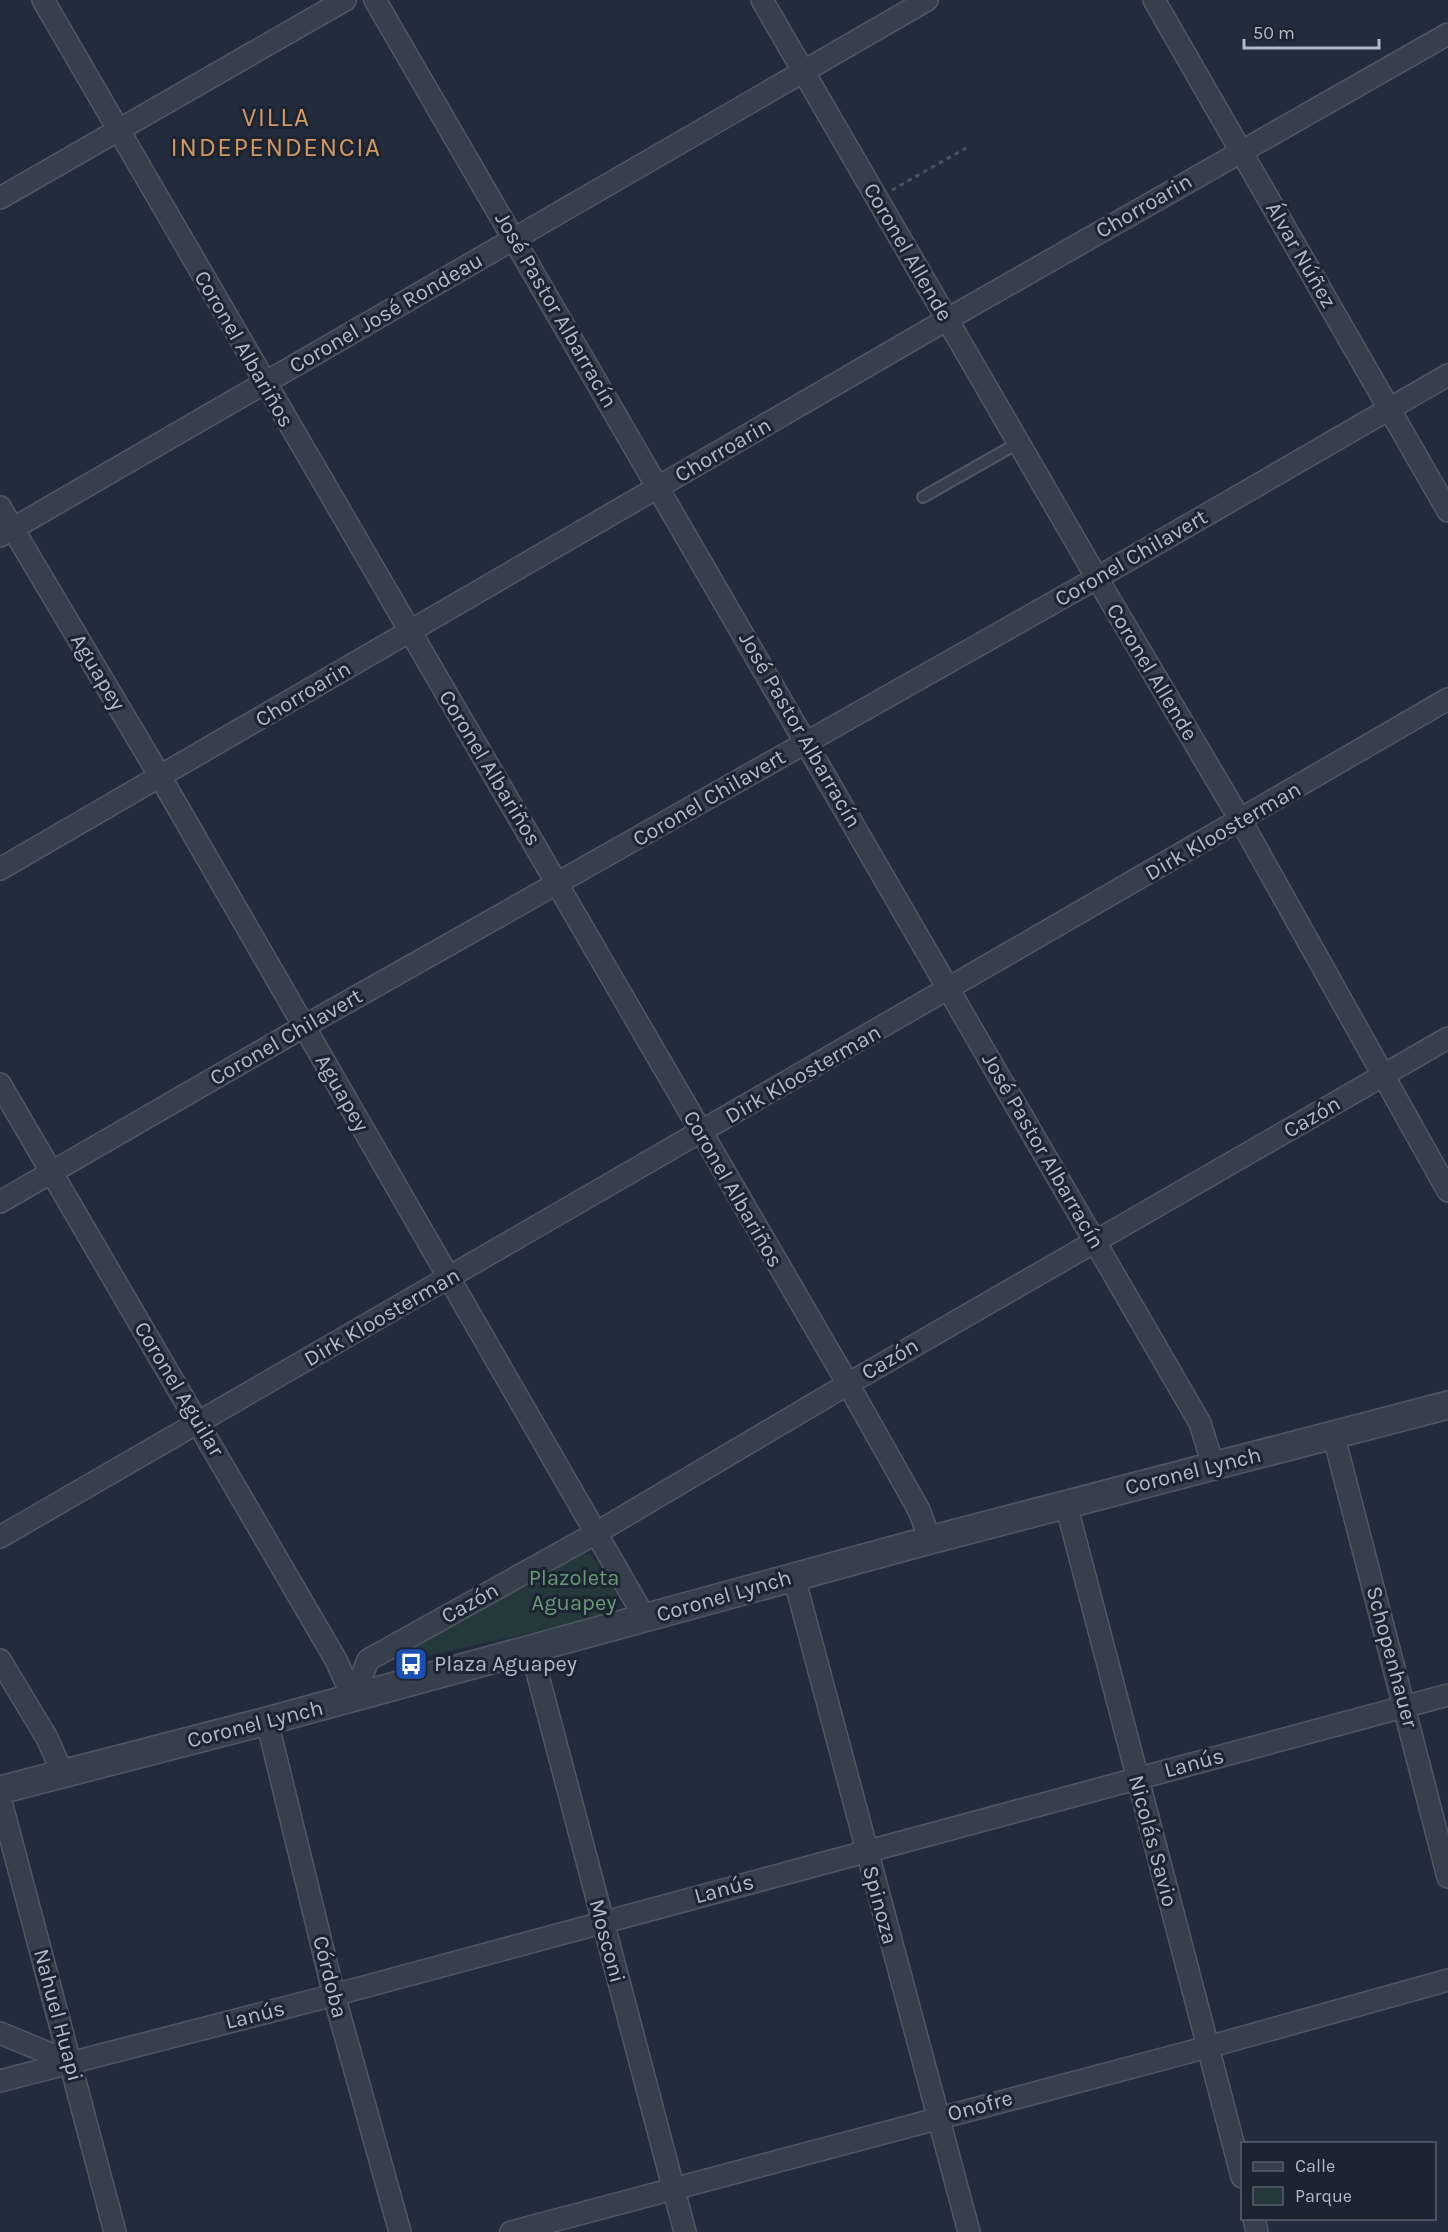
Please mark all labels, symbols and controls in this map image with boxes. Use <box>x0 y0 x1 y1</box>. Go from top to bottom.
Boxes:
scale bar <box>1244 12 1379 50</box>
text: 50 m <box>1253 22 1295 44</box>
district label: VILLA INDEPENDENCIA <box>171 102 381 163</box>
street label: Chorroarin <box>1091 168 1197 244</box>
street label: Coronel Allende <box>858 178 958 326</box>
street label: Álvar Núñez <box>1260 197 1343 313</box>
street label: José Pastor Albarracín <box>489 208 623 412</box>
street label: Coronel José Rondeau <box>285 247 487 379</box>
street label: Coronel Albariños <box>189 266 299 432</box>
street label: Chorroarin <box>670 412 776 488</box>
street label: Coronel Chilavert <box>1050 504 1212 612</box>
street label: Coronel Allende <box>1101 599 1203 745</box>
street label: José Pastor Albarracín <box>733 628 867 832</box>
street label: Aguapey <box>65 629 131 715</box>
street label: Chorroarin <box>251 655 355 733</box>
street label: Coronel Albariños <box>433 686 547 850</box>
street label: Coronel Chilavert <box>628 744 790 852</box>
street label: Dirk Kloosterman <box>1141 776 1305 886</box>
street label: Coronel Chilavert <box>205 983 367 1091</box>
street label: Dirk Kloosterman <box>721 1019 885 1129</box>
street label: José Pastor Albarracín <box>976 1049 1110 1253</box>
street label: Aguapey <box>310 1050 374 1136</box>
street label: Cazón <box>1279 1090 1345 1144</box>
street label: Coronel Albariños <box>678 1106 788 1272</box>
street label: Dirk Kloosterman <box>300 1262 464 1372</box>
street label: Coronel Aguilar <box>129 1317 229 1461</box>
street label: Cazón <box>857 1332 923 1386</box>
street label: Coronel Lynch <box>1122 1442 1264 1500</box>
street label: Coronel Lynch <box>653 1564 795 1628</box>
park label: Plazoleta Aguapey <box>529 1565 619 1616</box>
street label: Cazón <box>437 1577 503 1629</box>
street label: Schopenhauer <box>1361 1583 1423 1731</box>
bus stop icon: Plaza Aguapey <box>393 1646 429 1682</box>
place label: Plaza Aguapey <box>434 1651 577 1677</box>
street label: Coronel Lynch <box>184 1695 326 1753</box>
street label: Lanús <box>1161 1743 1227 1783</box>
street label: Nicolás Savio <box>1123 1772 1183 1910</box>
street label: Spinoza <box>857 1863 903 1947</box>
street label: Lanús <box>691 1869 757 1909</box>
street label: Mosconi <box>583 1896 631 1986</box>
street label: Córdoba <box>307 1933 353 2021</box>
street label: Nahuel Huapi <box>28 1946 88 2084</box>
street label: Lanús <box>222 1995 288 2035</box>
street label: Onofre <box>945 2085 1015 2127</box>
legend <box>1241 2142 1436 2220</box>
text: Calle <box>1295 2155 1335 2177</box>
text: Parque <box>1295 2185 1352 2207</box>

